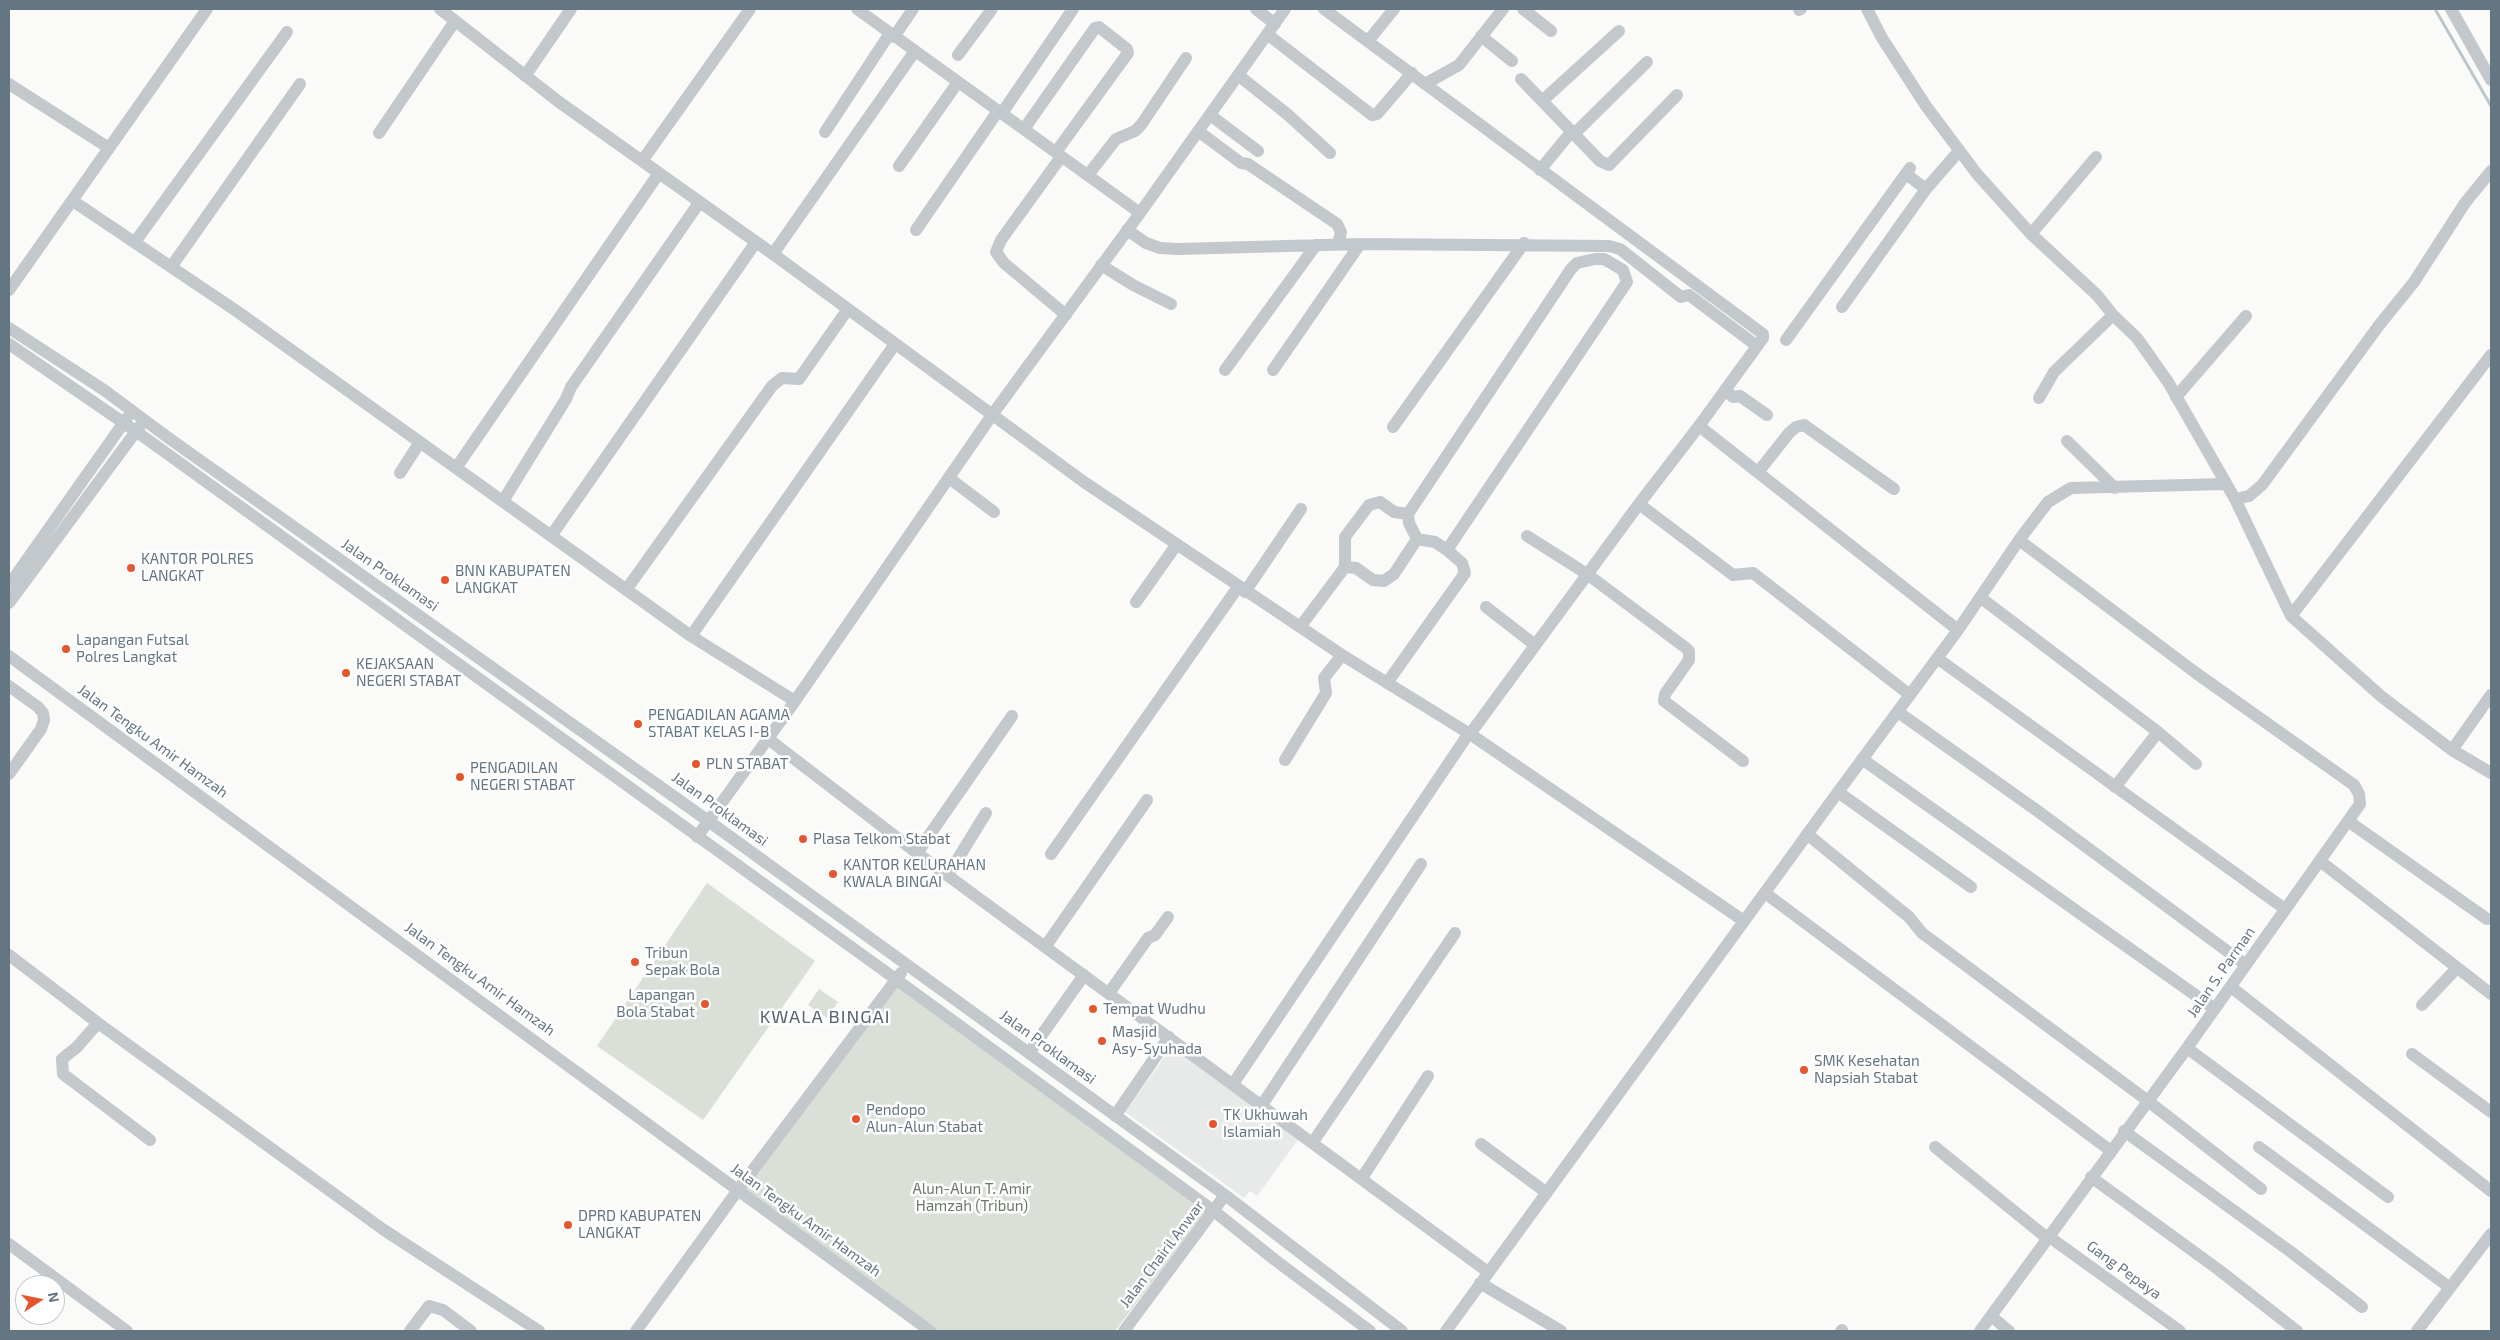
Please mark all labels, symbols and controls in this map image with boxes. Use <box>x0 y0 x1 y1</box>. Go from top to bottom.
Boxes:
street label: Jalan Proklamasi <box>338 535 442 615</box>
place label: KANTOR POLRES LANGKAT <box>141 550 254 585</box>
marker: KANTOR POLRES LANGKAT <box>125 562 137 574</box>
place label: BNN KABUPATEN LANGKAT <box>455 562 571 597</box>
marker: BNN KABUPATEN LANGKAT <box>439 574 451 586</box>
place label: Lapangan Futsal Polres Langkat <box>76 631 189 666</box>
marker: Lapangan Futsal Polres Langkat <box>60 643 72 655</box>
place label: KEJAKSAAN NEGERI STABAT <box>356 655 461 690</box>
marker: KEJAKSAAN NEGERI STABAT <box>340 667 352 679</box>
street label: Jalan Tengku Amir Hamzah <box>74 680 232 802</box>
place label: PENGADILAN AGAMA STABAT KELAS I-B <box>648 706 790 741</box>
marker: PENGADILAN AGAMA STABAT KELAS I-B <box>632 718 644 730</box>
place label: PLN STABAT <box>706 755 789 773</box>
marker: PLN STABAT <box>690 758 702 770</box>
place label: PENGADILAN NEGERI STABAT <box>470 759 575 794</box>
street label: Jalan Proklamasi <box>668 768 772 850</box>
marker: PENGADILAN NEGERI STABAT <box>454 771 466 783</box>
place label: Plasa Telkom Stabat <box>813 830 950 848</box>
marker: Plasa Telkom Stabat <box>797 833 809 845</box>
place label: KANTOR KELURAHAN KWALA BINGAI <box>843 856 986 891</box>
marker: KANTOR KELURAHAN KWALA BINGAI <box>827 868 839 880</box>
street label: Jalan Tengku Amir Hamzah <box>401 918 559 1040</box>
street label: Jalan S. Parman <box>2183 923 2259 1021</box>
place label: Tribun Sepak Bola <box>645 944 720 979</box>
marker: Tribun Sepak Bola <box>629 956 641 968</box>
place label: Lapangan Bola Stabat <box>616 986 695 1021</box>
marker: Lapangan Bola Stabat <box>699 998 711 1010</box>
place label: Tempat Wudhu <box>1103 1000 1206 1018</box>
marker: Tempat Wudhu <box>1087 1003 1099 1015</box>
district label: KWALA BINGAI <box>758 1006 892 1028</box>
street label: Jalan Proklamasi <box>996 1006 1100 1088</box>
place label: Masjid Asy-Syuhada <box>1112 1023 1202 1058</box>
marker: Masjid Asy-Syuhada <box>1096 1035 1108 1047</box>
place label: SMK Kesehatan Napsiah Stabat <box>1814 1052 1920 1087</box>
marker: SMK Kesehatan Napsiah Stabat <box>1798 1064 1810 1076</box>
place label: Pendopo Alun-Alun Stabat <box>866 1101 983 1136</box>
place label: TK Ukhuwah Islamiah <box>1223 1106 1308 1141</box>
marker: Pendopo Alun-Alun Stabat <box>850 1113 862 1125</box>
marker: TK Ukhuwah Islamiah <box>1207 1118 1219 1130</box>
street label: Jalan Tengku Amir Hamzah <box>727 1159 885 1281</box>
park label: Alun-Alun T. Amir Hamzah (Tribun) <box>912 1180 1032 1215</box>
street label: Jalan Chairil Anwar <box>1116 1197 1208 1311</box>
place label: DPRD KABUPATEN LANGKAT <box>578 1207 701 1242</box>
marker: DPRD KABUPATEN LANGKAT <box>562 1219 574 1231</box>
street label: Gang Pepaya <box>2083 1237 2165 1303</box>
north arrow <box>15 1275 65 1325</box>
text: N <box>45 1291 64 1304</box>

